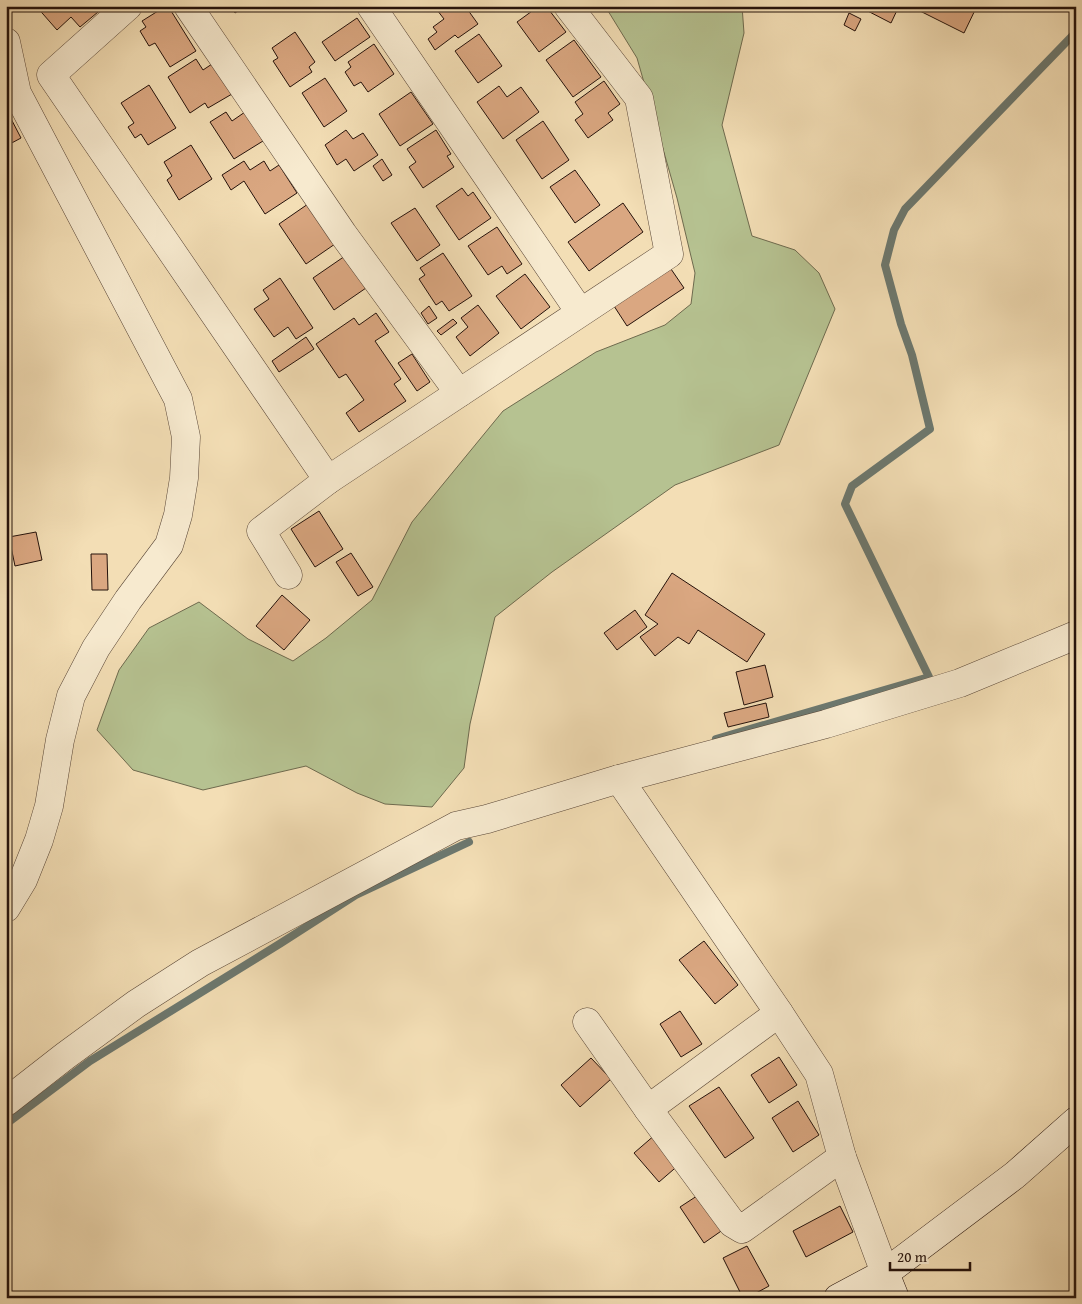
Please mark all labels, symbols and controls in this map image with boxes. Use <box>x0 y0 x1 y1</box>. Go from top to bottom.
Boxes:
scale bar <box>890 1239 970 1271</box>
text: 20 m <box>897 1246 928 1267</box>

